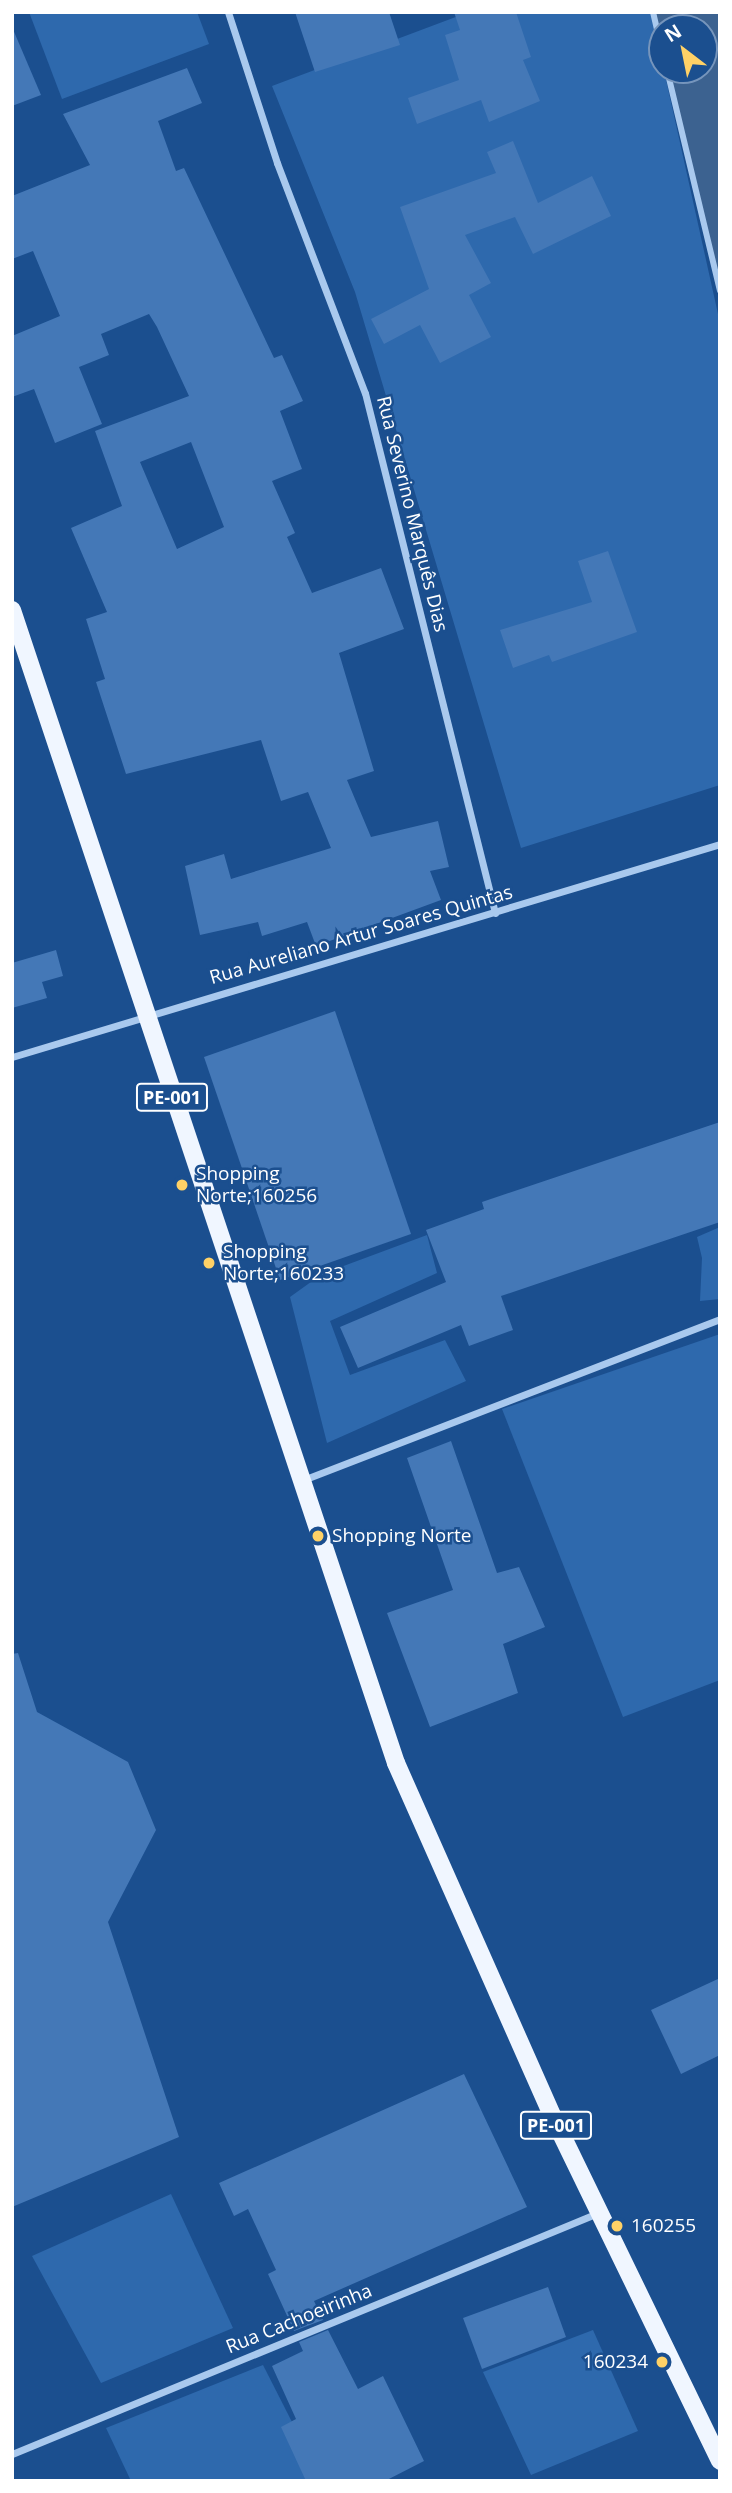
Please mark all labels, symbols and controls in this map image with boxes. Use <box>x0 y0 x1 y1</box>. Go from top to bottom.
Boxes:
north arrow <box>648 14 718 84</box>
text: N <box>659 18 686 48</box>
street label: Rua Severino Marquês Dias <box>372 394 452 634</box>
street label: Rua Aureliano Artur Soares Quintas <box>207 881 515 989</box>
road number: PE-001 <box>135 1082 209 1112</box>
place label: Shopping Norte;160256 <box>196 1163 317 1207</box>
marker: Shopping Norte;160256 <box>174 1177 190 1193</box>
place label: Shopping Norte;160233 <box>223 1241 344 1285</box>
marker: Shopping Norte;160233 <box>201 1255 217 1271</box>
place label: Shopping Norte <box>332 1525 471 1547</box>
marker: Shopping Norte <box>310 1528 326 1544</box>
road number: PE-001 <box>519 2110 593 2140</box>
place label: 160255 <box>631 2215 696 2237</box>
marker: 160255 <box>609 2218 625 2234</box>
street label: Rua Cachoeirinha <box>223 2279 375 2359</box>
place label: 160234 <box>583 2351 648 2373</box>
marker: 160234 <box>654 2354 670 2370</box>

